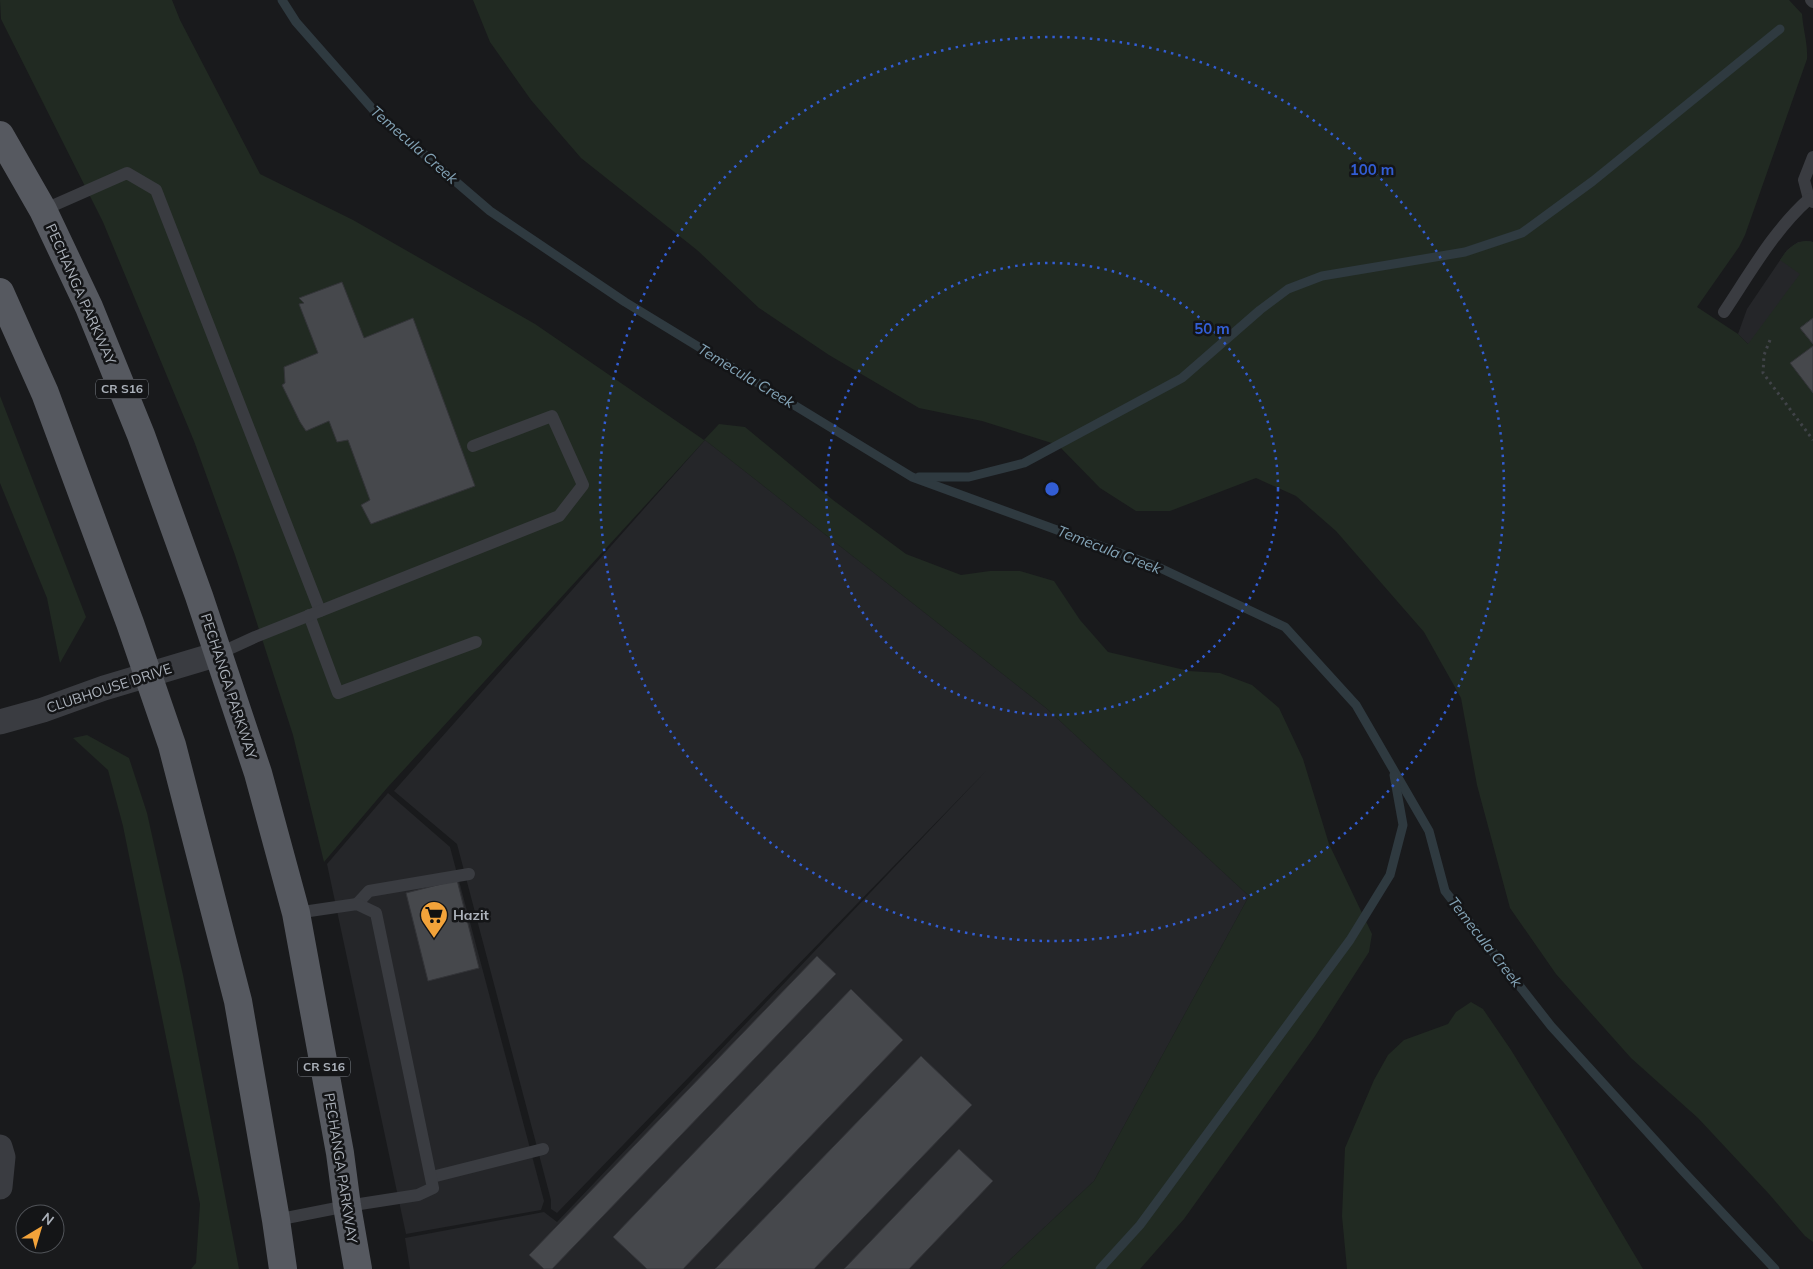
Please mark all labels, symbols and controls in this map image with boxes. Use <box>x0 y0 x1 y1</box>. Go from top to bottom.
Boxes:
water label: Temecula Creek <box>367 101 463 189</box>
text: 100 m <box>1350 160 1394 179</box>
street label: PECHANGA PARKWAY <box>42 221 120 368</box>
text: 50 m <box>1194 319 1230 338</box>
water label: Temecula Creek <box>694 339 799 413</box>
road number: CR S16 <box>96 379 148 398</box>
centre of rings <box>1043 480 1061 498</box>
water label: Temecula Creek <box>1055 521 1165 579</box>
street label: PECHANGA PARKWAY <box>197 611 261 762</box>
street label: CLUBHOUSE DRIVE <box>44 659 174 717</box>
water label: Temecula Creek <box>1444 893 1527 992</box>
supermarket icon: Hazit <box>419 900 449 939</box>
place label: Hazit <box>453 906 490 924</box>
road number: CR S16 <box>298 1058 350 1076</box>
street label: PECHANGA PARKWAY <box>320 1092 362 1245</box>
north arrow <box>15 1204 65 1254</box>
text: N <box>38 1208 58 1229</box>

